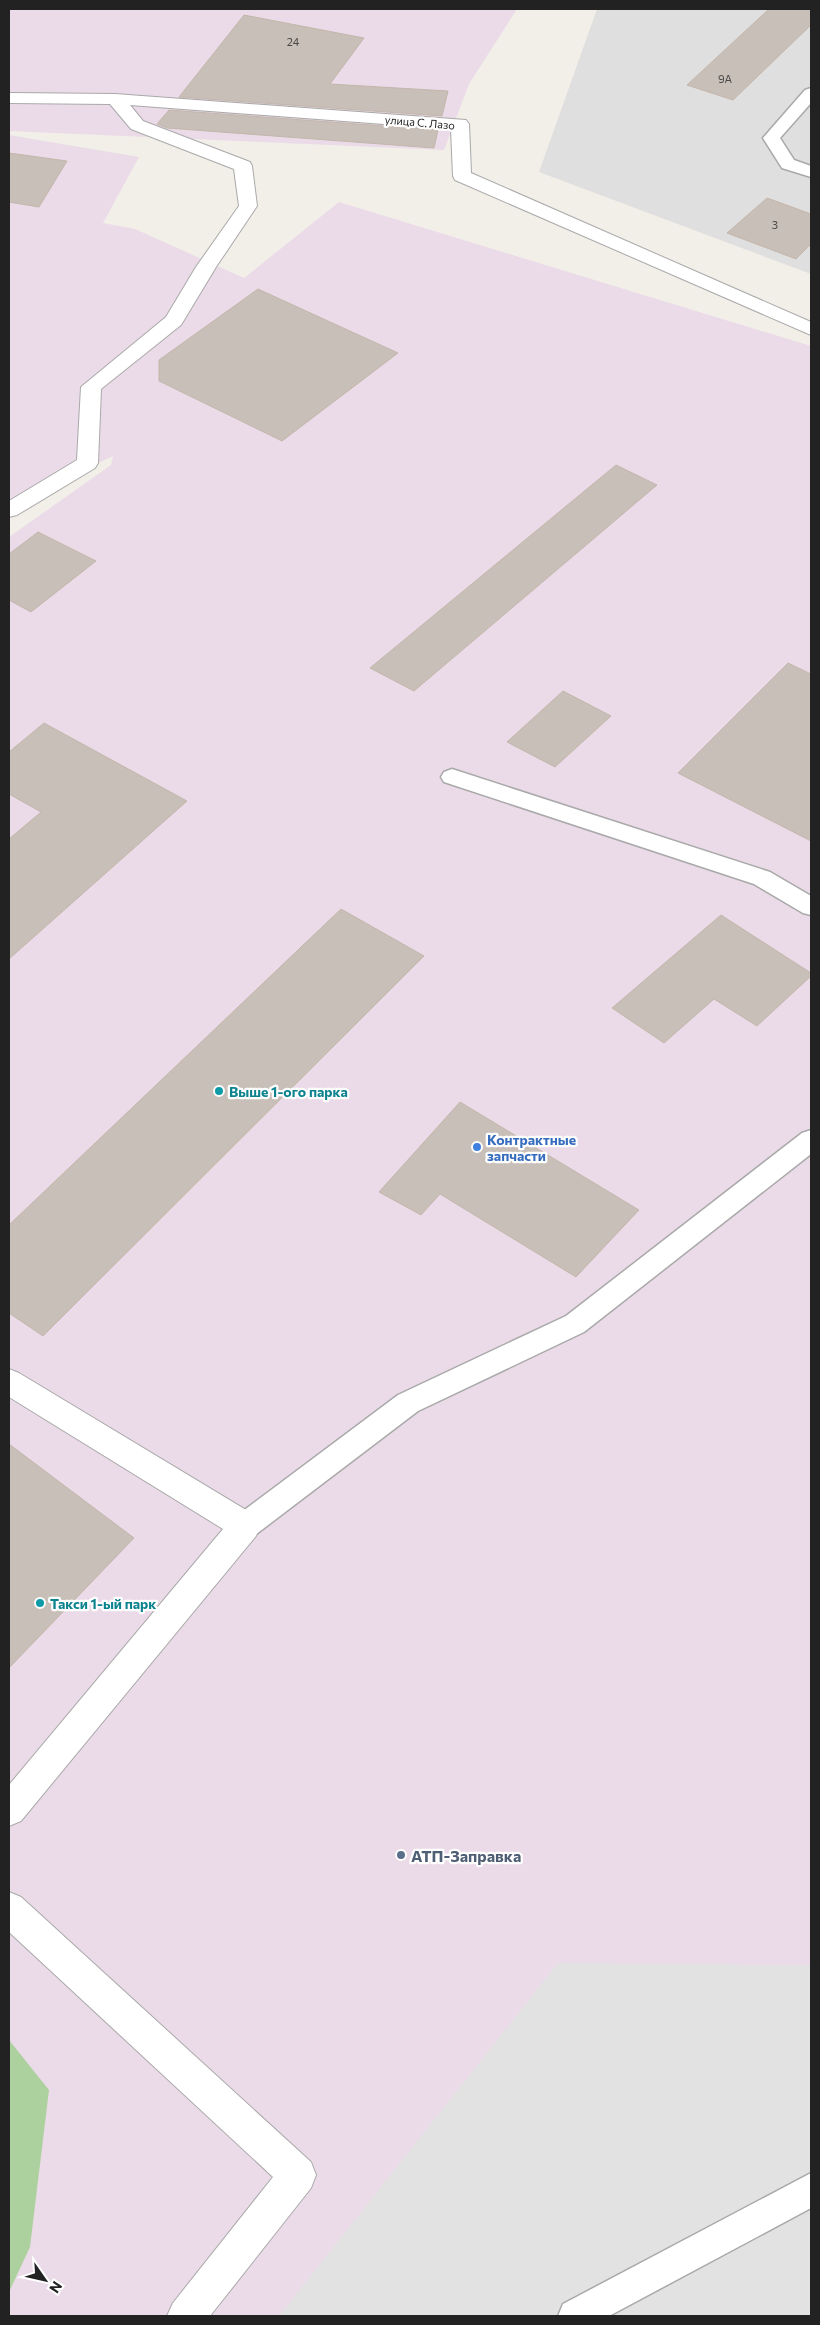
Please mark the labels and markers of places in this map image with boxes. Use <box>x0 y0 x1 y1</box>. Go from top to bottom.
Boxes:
place label: Выше 1-ого парка <box>229 1083 348 1100</box>
marker: Выше 1-ого парка <box>213 1085 225 1097</box>
place label: Контрактные запчасти <box>487 1131 576 1164</box>
marker: Контрактные запчасти <box>471 1141 483 1153</box>
place label: Такси 1-ый парк <box>50 1595 156 1612</box>
marker: Такси 1-ый парк <box>34 1597 46 1609</box>
place label: АТП-Заправка <box>411 1846 521 1865</box>
marker: АТП-Заправка <box>395 1849 407 1861</box>

